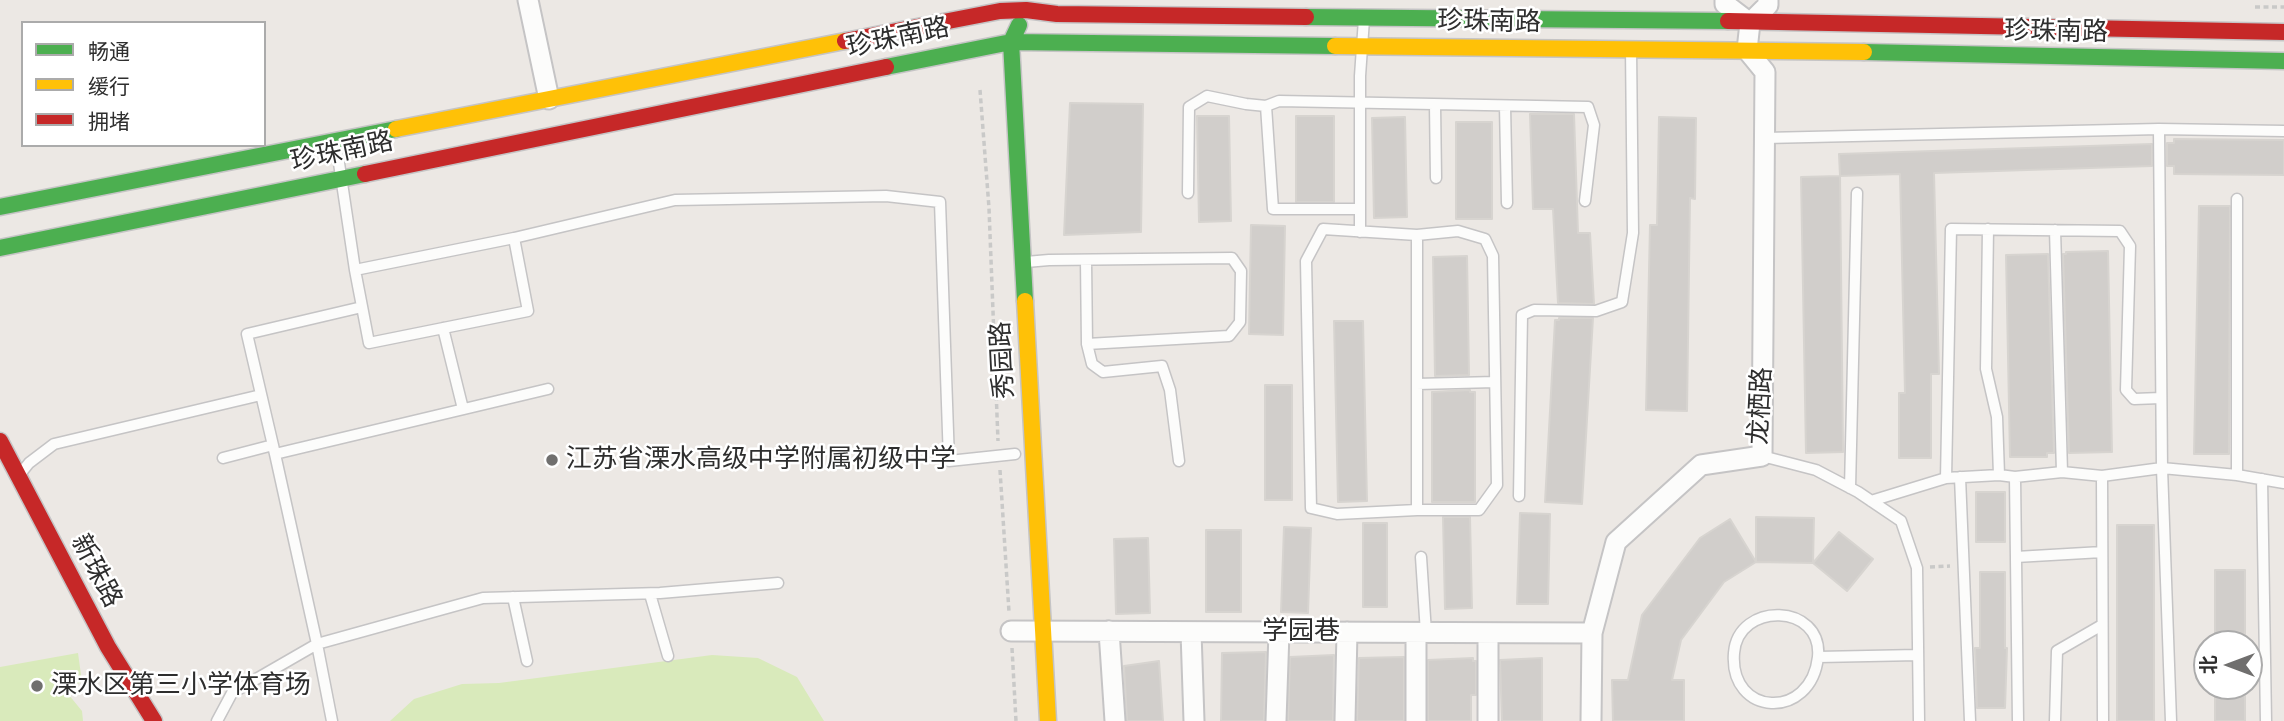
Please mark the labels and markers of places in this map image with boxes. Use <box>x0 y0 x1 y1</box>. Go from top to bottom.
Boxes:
place label: 江苏省溧水高级中学附属初级中学 <box>566 444 956 476</box>
marker: 江苏省溧水高级中学附属初级中学 <box>544 452 560 468</box>
place label: 溧水区第三小学体育场 <box>51 670 311 702</box>
marker: 溧水区第三小学体育场 <box>29 678 45 694</box>

